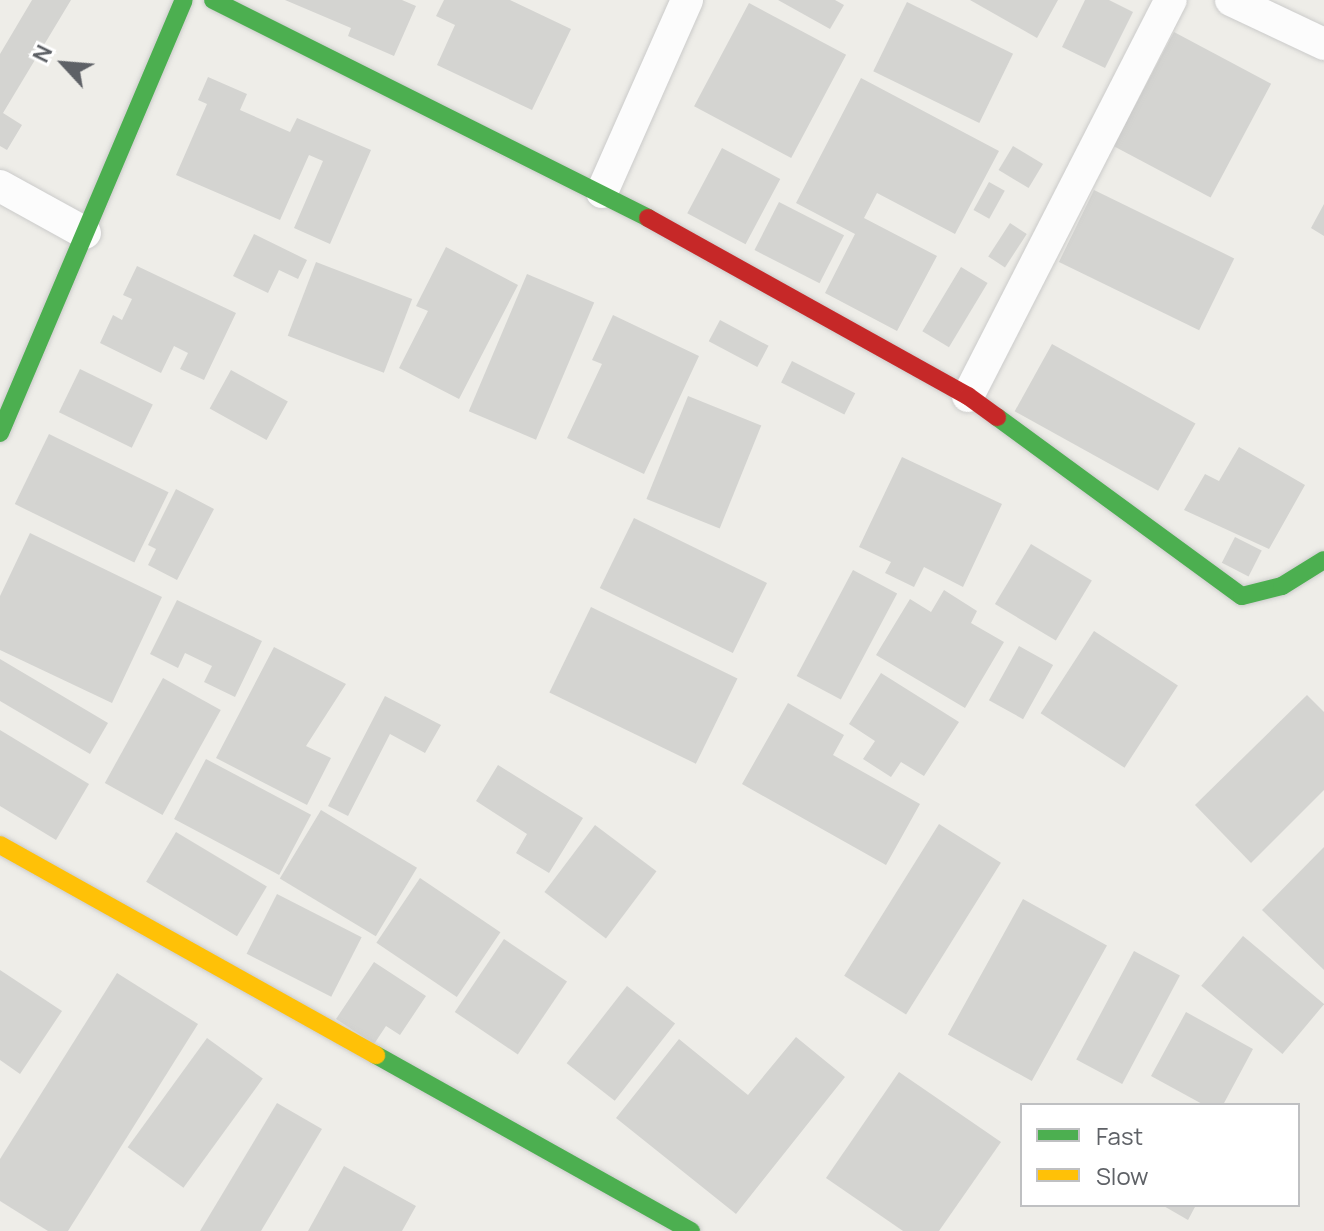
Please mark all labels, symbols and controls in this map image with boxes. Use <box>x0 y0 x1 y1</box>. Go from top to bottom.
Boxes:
north arrow <box>24 24 104 104</box>
text: N <box>25 40 59 67</box>
legend <box>1020 1103 1300 1207</box>
text: Fast <box>1096 1119 1143 1152</box>
text: Slow <box>1096 1159 1149 1192</box>

